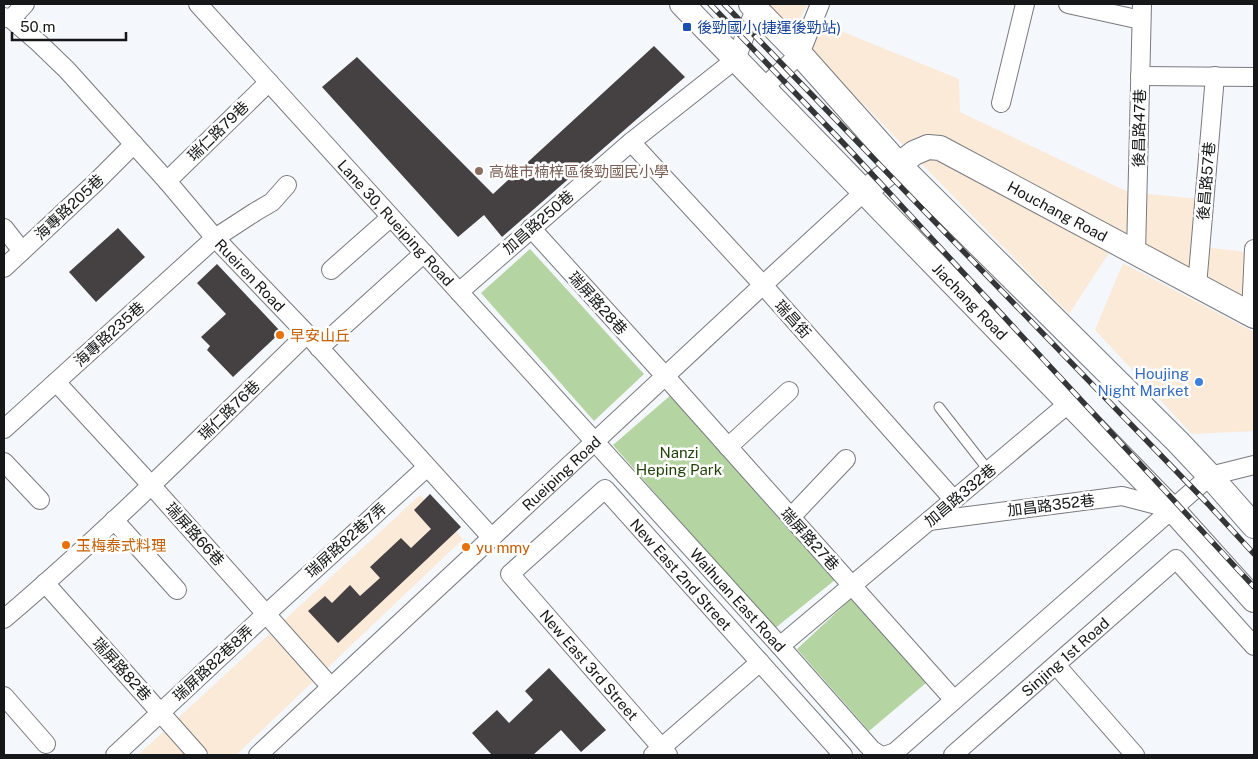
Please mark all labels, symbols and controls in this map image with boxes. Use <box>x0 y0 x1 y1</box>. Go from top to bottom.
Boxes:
scale bar <box>12 10 126 42</box>
text: 50 m <box>20 18 55 35</box>
place label: 後勁國小(捷運後勁站) <box>697 19 841 36</box>
marker: 後勁國小(捷運後勁站) <box>681 21 693 33</box>
street label: 後昌路47巷 <box>1130 89 1148 167</box>
street label: 瑞仁路79巷 <box>184 98 252 164</box>
street label: 後昌路57巷 <box>1194 141 1218 221</box>
street label: Lane 30, Rueiping Road <box>335 156 458 289</box>
place label: 高雄市楠梓區後勁國民小學 <box>489 163 669 180</box>
marker: 高雄市楠梓區後勁國民小學 <box>473 165 485 177</box>
street label: 海專路205巷 <box>31 171 107 243</box>
street label: Houchang Road <box>1005 177 1110 245</box>
street label: 加昌路250巷 <box>499 187 577 257</box>
street label: Rueiren Road <box>212 235 289 314</box>
street label: Jiachang Road <box>929 259 1011 343</box>
street label: 瑞屏路28巷 <box>565 268 631 338</box>
street label: 瑞昌街 <box>772 297 814 341</box>
street label: 海專路235巷 <box>71 298 147 370</box>
place label: 早安山丘 <box>290 327 350 344</box>
marker: 早安山丘 <box>274 329 286 341</box>
place label: Houjing Night Market <box>1097 365 1189 399</box>
marker: Houjing Night Market <box>1193 376 1205 388</box>
street label: 瑞仁路76巷 <box>195 377 263 443</box>
street label: Rueiping Road <box>518 432 604 514</box>
park label: Nanzi Heping Park <box>636 444 722 478</box>
street label: 加昌路332巷 <box>921 460 999 530</box>
street label: 加昌路352巷 <box>1006 491 1096 519</box>
street label: 瑞屏路66巷 <box>162 499 228 569</box>
street label: 瑞屏路82巷7弄 <box>302 499 390 581</box>
street label: 瑞屏路27巷 <box>778 504 842 574</box>
street label: New East 2nd Street <box>627 515 735 633</box>
place label: 玉梅泰式料理 <box>76 537 166 554</box>
marker: 玉梅泰式料理 <box>60 539 72 551</box>
place label: yu mmy <box>476 539 530 556</box>
marker: yu mmy <box>460 541 472 553</box>
street label: Waihuan East Road <box>687 544 789 655</box>
street label: New East 3rd Street <box>536 606 642 724</box>
street label: Sinjing 1st Road <box>1018 614 1112 700</box>
street label: 瑞屏路82巷8弄 <box>169 622 257 704</box>
street label: 瑞屏路82巷 <box>89 634 155 704</box>

